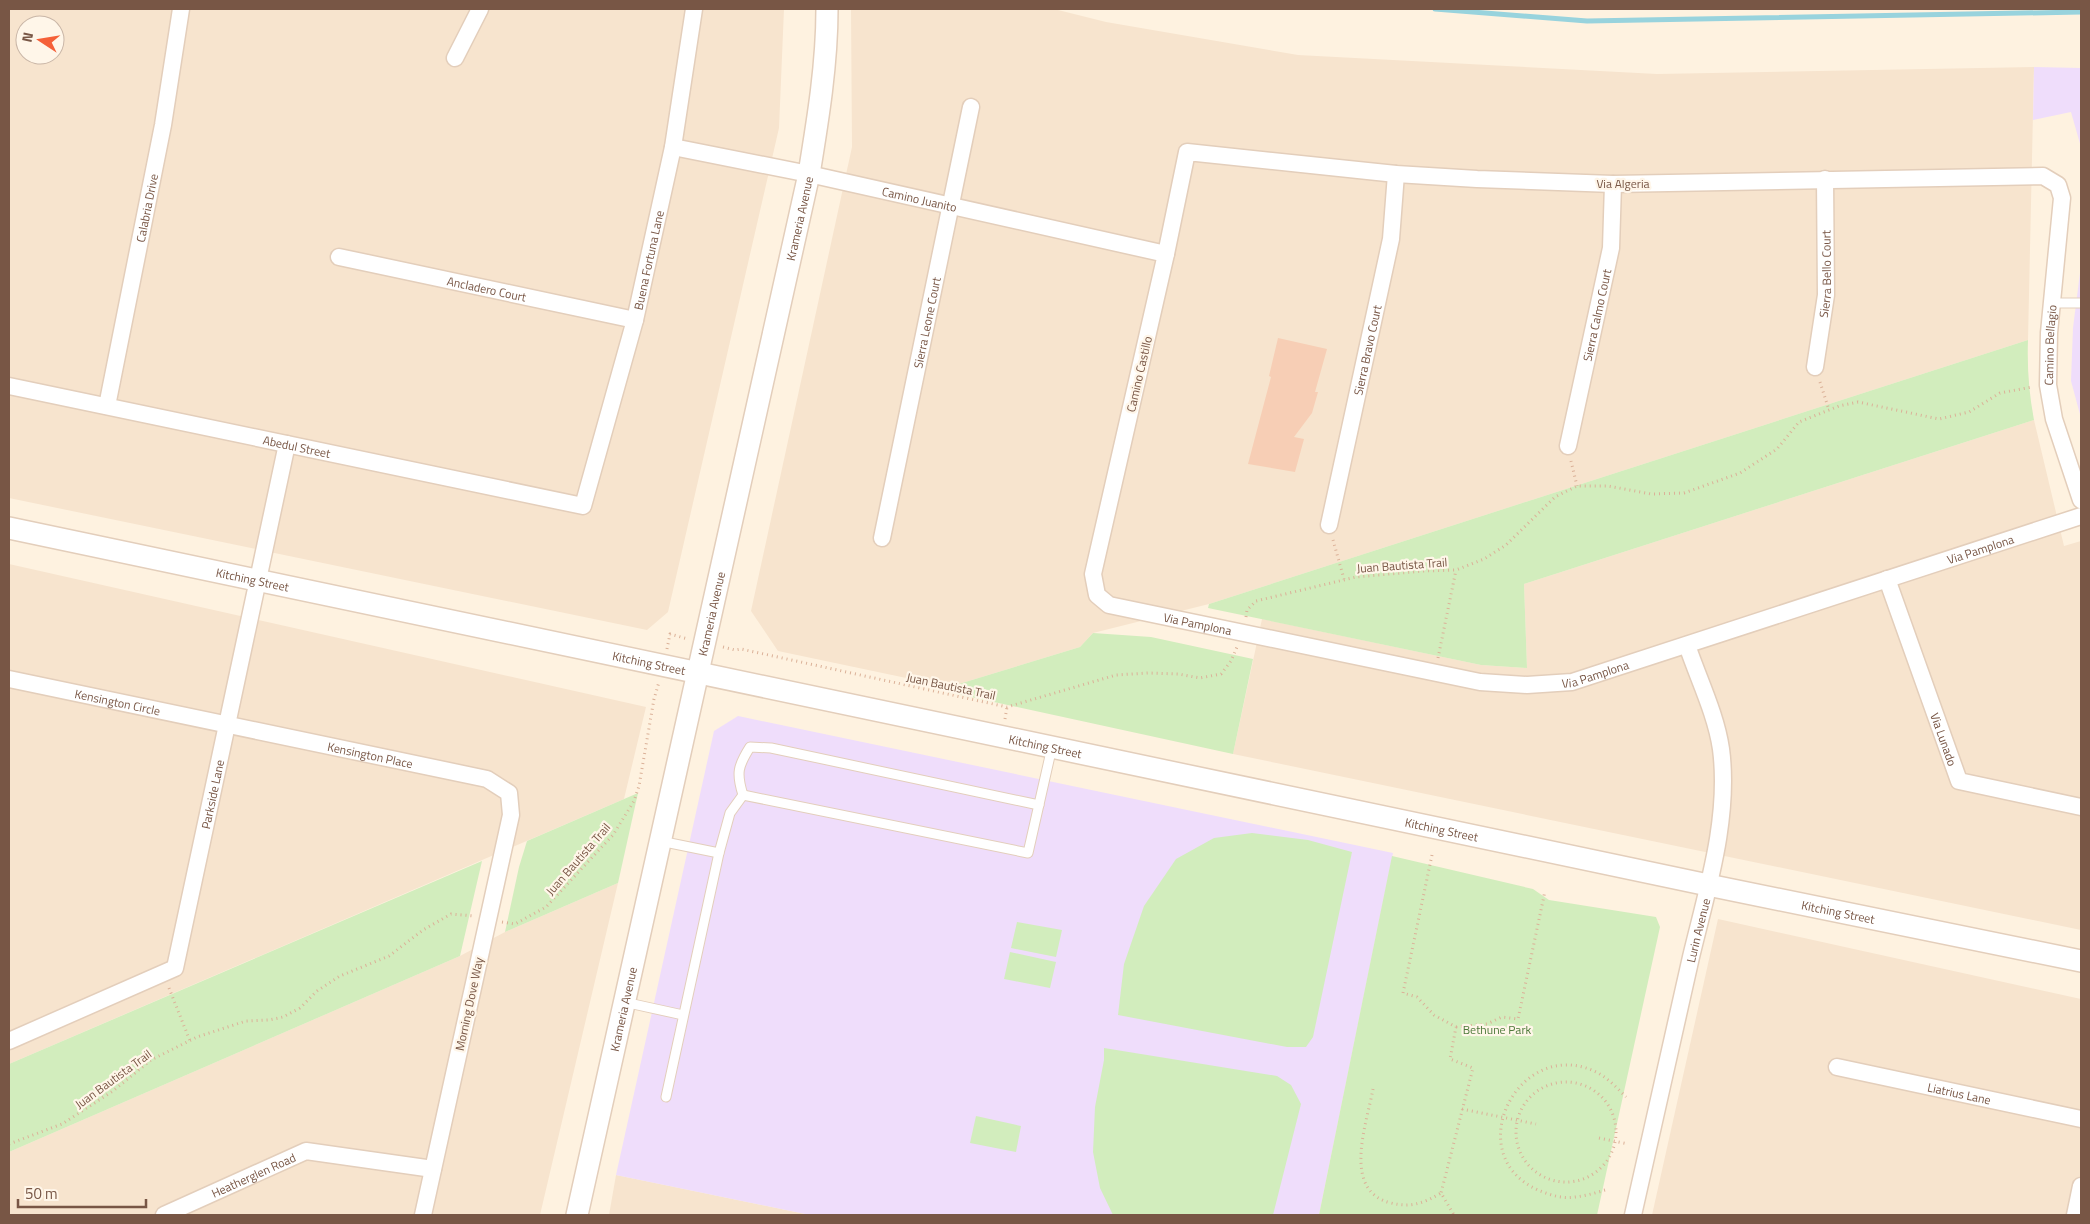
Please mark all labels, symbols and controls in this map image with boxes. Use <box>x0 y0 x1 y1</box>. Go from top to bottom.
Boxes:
north arrow <box>15 15 65 65</box>
text: N <box>16 30 38 44</box>
street label: Calabria Drive <box>130 172 163 244</box>
street label: Krameria Avenue <box>780 174 818 263</box>
street label: Via Algeria <box>1596 174 1650 193</box>
street label: Camino Juanito <box>880 181 959 216</box>
street label: Buena Fortuna Lane <box>628 208 668 312</box>
street label: Sierra Bello Court <box>1813 229 1836 319</box>
street label: Sierra Calmo Court <box>1577 266 1616 363</box>
street label: Ancladero Court <box>445 271 529 306</box>
street label: Sierra Leone Court <box>908 274 945 370</box>
street label: Sierra Bravo Court <box>1348 302 1386 397</box>
street label: Camino Bellagio <box>2038 304 2061 386</box>
street label: Camino Castillo <box>1121 334 1157 414</box>
street label: Abedul Street <box>261 430 333 463</box>
street label: Via Pamplona <box>1944 529 2016 569</box>
street label: Juan Bautista Trail <box>1356 552 1448 578</box>
street label: Kitching Street <box>214 562 292 596</box>
street label: Krameria Avenue <box>692 570 730 658</box>
street label: Via Pamplona <box>1162 607 1234 640</box>
street label: Kitching Street <box>611 646 688 680</box>
street label: Via Pamplona <box>1561 655 1631 692</box>
street label: Juan Bautista Trail <box>905 667 997 705</box>
street label: Kensington Circle <box>73 684 162 720</box>
street label: Via Lunado <box>1926 710 1962 768</box>
street label: Kitching Street <box>1007 729 1084 763</box>
street label: Kensington Place <box>326 736 415 773</box>
street label: Parkside Lane <box>195 758 229 831</box>
street label: Kitching Street <box>1403 812 1481 846</box>
street label: Juan Bautista Trail <box>541 818 615 900</box>
street label: Kitching Street <box>1800 895 1877 928</box>
street label: Lurin Avenue <box>1681 896 1715 964</box>
street label: Morning Dove Way <box>450 955 488 1053</box>
street label: Krameria Avenue <box>604 965 642 1053</box>
park label: Bethune Park <box>1463 1020 1532 1039</box>
street label: Juan Bautista Trail <box>71 1045 155 1113</box>
street label: Liatrius Lane <box>1926 1077 1993 1109</box>
street label: Heatherglen Road <box>208 1147 299 1202</box>
scale bar <box>18 1176 145 1208</box>
text: 50 m <box>25 1182 58 1205</box>

